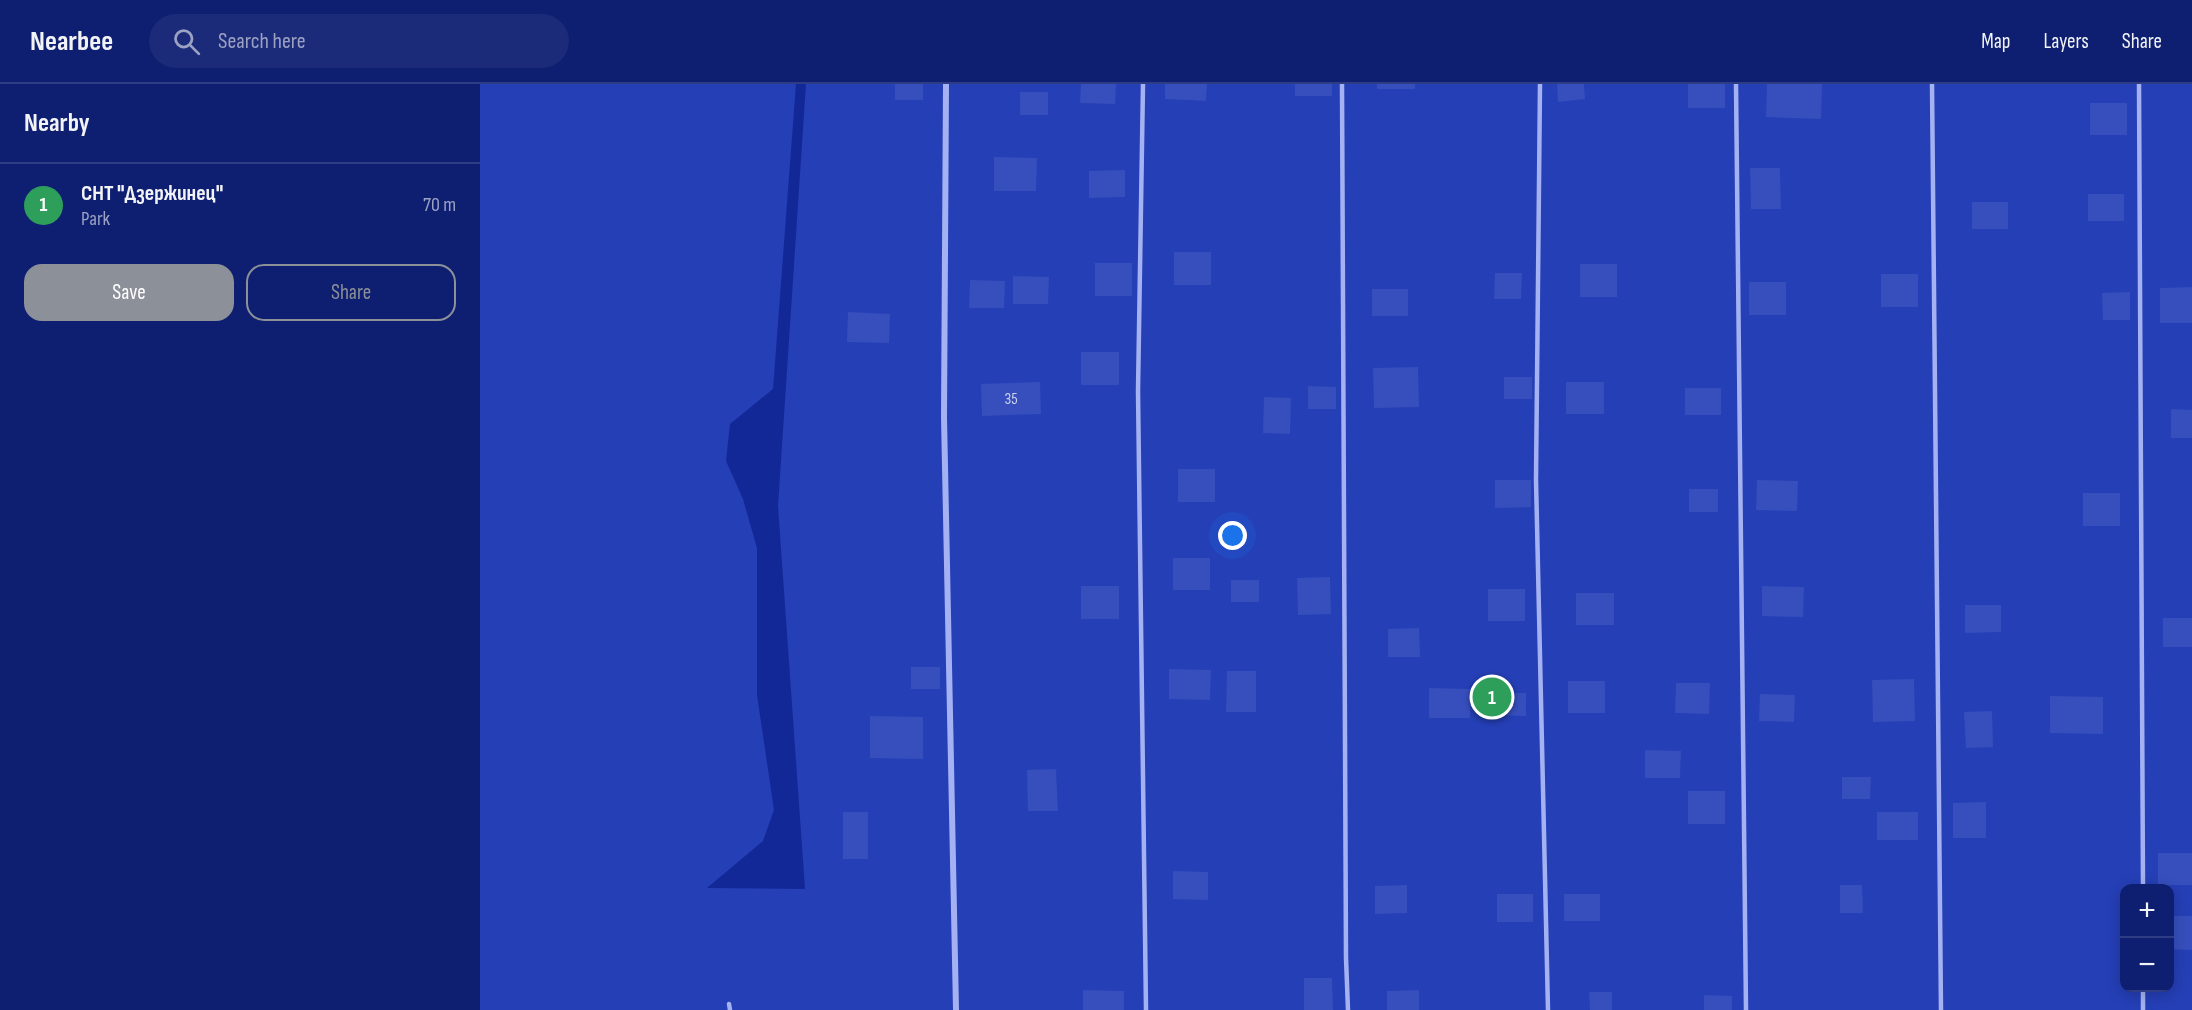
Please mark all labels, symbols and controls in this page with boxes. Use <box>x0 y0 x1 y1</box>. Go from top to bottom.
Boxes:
search box <box>149 14 569 68</box>
text: Nearbee <box>30 25 113 58</box>
icon: search <box>170 25 203 58</box>
text: Search here <box>218 28 306 55</box>
text: Map <box>1981 29 2010 54</box>
text: Layers <box>2043 29 2089 54</box>
text: Share <box>2122 29 2162 54</box>
text: Nearby <box>24 108 90 139</box>
text: СНТ "Дзержинец" <box>81 180 223 207</box>
text: 1 <box>40 193 47 217</box>
text: 70 m <box>423 193 456 217</box>
text: Park <box>81 207 110 231</box>
button: Save <box>24 264 234 321</box>
button: Share <box>246 264 456 321</box>
house number: 35 <box>1004 390 1018 409</box>
your location <box>1218 521 1247 550</box>
pin: 1 <box>1472 674 1512 720</box>
map controls <box>2120 884 2174 992</box>
button: + <box>2120 884 2174 938</box>
button: − <box>2120 938 2174 992</box>

